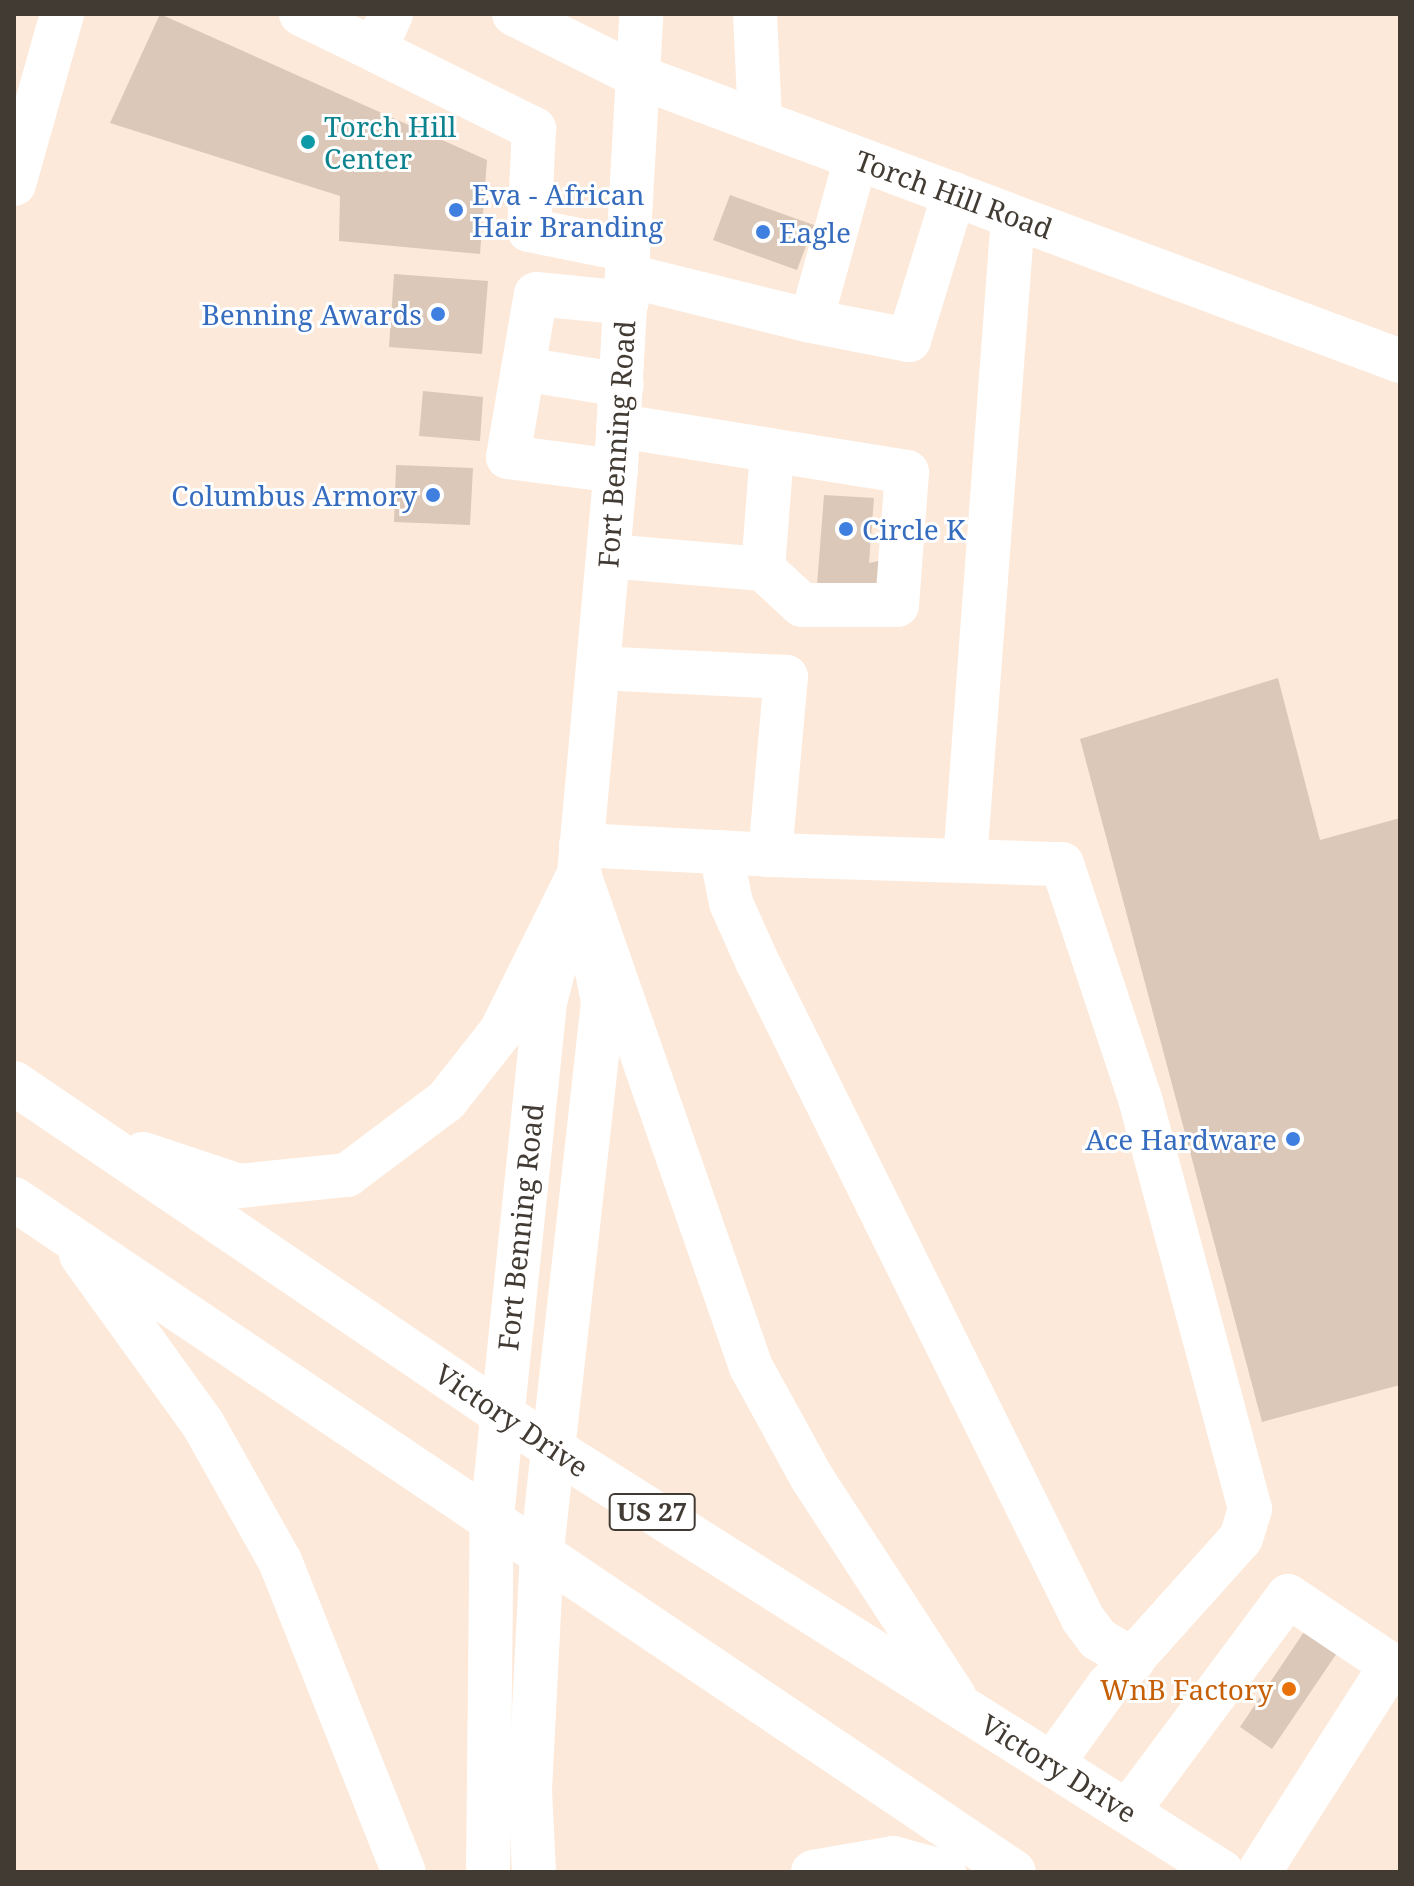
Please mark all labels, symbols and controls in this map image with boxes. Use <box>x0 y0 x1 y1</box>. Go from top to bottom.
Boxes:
place label: Torch Hill Center <box>324 109 456 175</box>
marker: Torch Hill Center <box>299 133 317 151</box>
street label: Torch Hill Road <box>851 143 1057 245</box>
place label: Eva - African Hair Branding <box>472 177 663 243</box>
marker: Eva - African Hair Branding <box>447 201 465 219</box>
place label: Eagle <box>779 215 851 249</box>
marker: Eagle <box>754 223 772 241</box>
place label: Benning Awards <box>201 297 422 331</box>
marker: Benning Awards <box>429 305 447 323</box>
street label: Fort Benning Road <box>591 319 641 569</box>
place label: Columbus Armory <box>171 478 417 512</box>
marker: Columbus Armory <box>424 486 442 504</box>
place label: Circle K <box>862 512 966 546</box>
marker: Circle K <box>837 520 855 538</box>
street label: Fort Benning Road <box>490 1102 550 1352</box>
place label: Ace Hardware <box>1085 1122 1277 1156</box>
marker: Ace Hardware <box>1284 1130 1302 1148</box>
street label: Victory Drive <box>429 1356 595 1484</box>
road number: US 27 <box>608 1490 696 1534</box>
place label: WnB Factory <box>1100 1672 1273 1706</box>
marker: WnB Factory <box>1280 1680 1298 1698</box>
street label: Victory Drive <box>975 1707 1143 1829</box>

